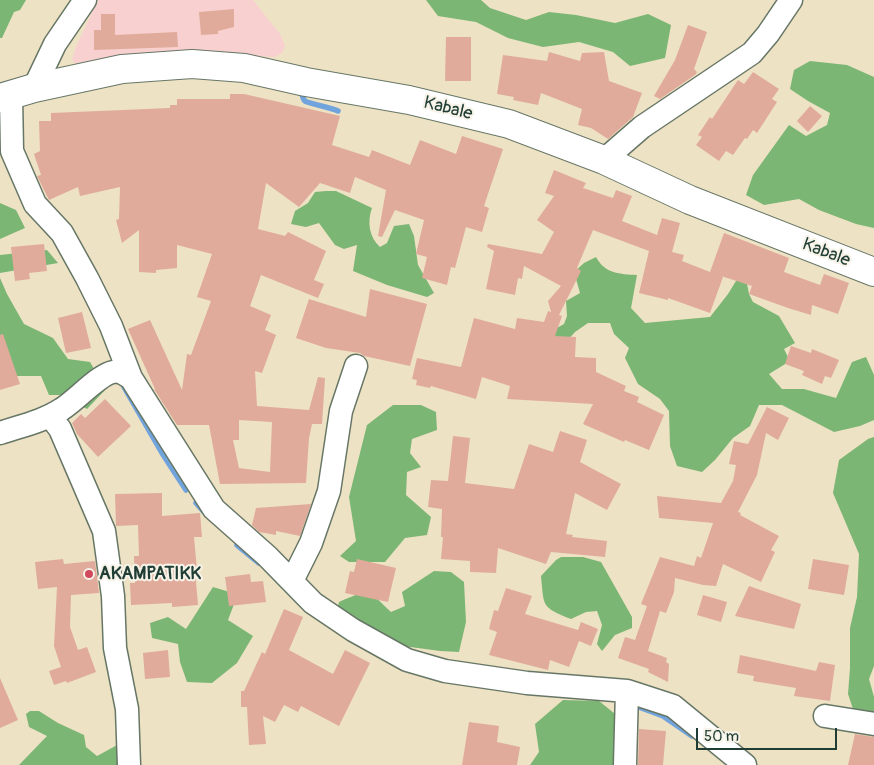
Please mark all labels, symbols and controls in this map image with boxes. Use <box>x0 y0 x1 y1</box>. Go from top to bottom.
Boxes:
street label: Kabale <box>421 93 475 125</box>
street label: Kabale <box>799 234 853 272</box>
place label: AKAMPATIKK <box>99 563 201 585</box>
marker: AKAMPATIKK <box>83 568 95 580</box>
scale bar <box>699 718 840 750</box>
text: 50 m <box>704 727 739 746</box>

